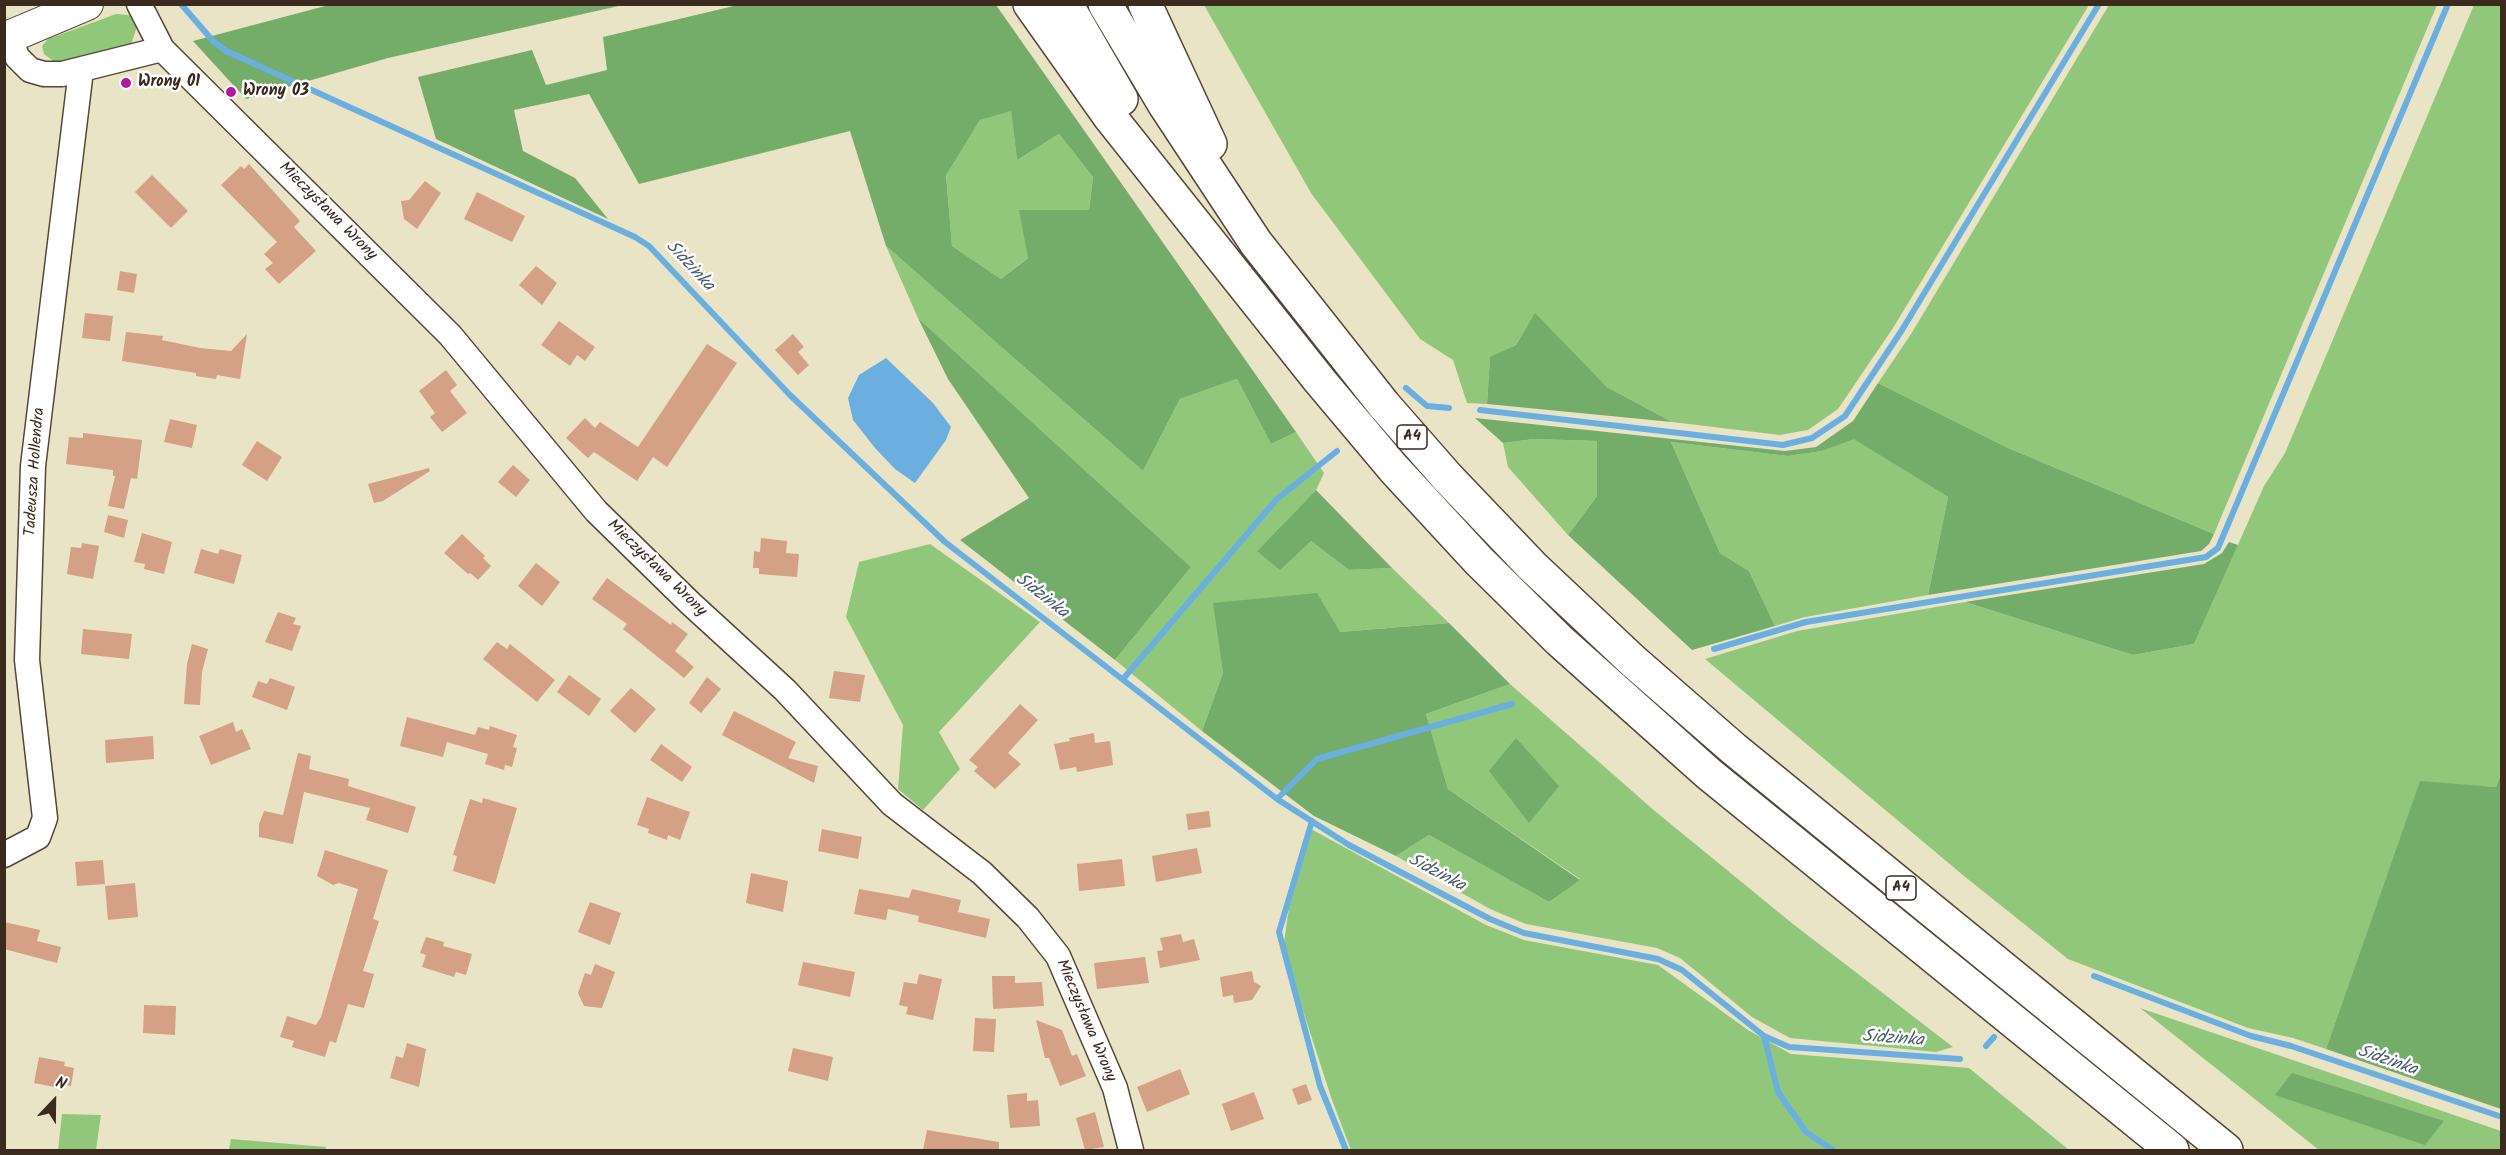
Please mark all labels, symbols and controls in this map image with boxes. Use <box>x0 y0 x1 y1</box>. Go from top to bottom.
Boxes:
place label: Wrony 01 <box>138 73 200 93</box>
marker: Wrony 01 <box>119 76 133 90</box>
place label: Wrony 03 <box>243 82 309 102</box>
marker: Wrony 03 <box>224 85 238 99</box>
street label: Mieczysława Wrony <box>274 159 380 265</box>
water label: Sidzinka <box>660 237 718 297</box>
street label: Tadeusza Hollendra <box>22 407 50 537</box>
road number: A4 <box>1397 425 1427 449</box>
street label: Mieczysława Wrony <box>602 517 710 621</box>
water label: Sidzinka <box>1010 570 1072 624</box>
water label: Sidzinka <box>1404 850 1468 898</box>
road number: A4 <box>1886 876 1916 900</box>
street label: Mieczysława Wrony <box>1051 957 1119 1085</box>
water label: Sidzinka <box>1862 1027 1924 1053</box>
water label: Sidzinka <box>2354 1042 2420 1082</box>
text: N <box>52 1070 70 1097</box>
north arrow <box>24 1071 84 1131</box>

